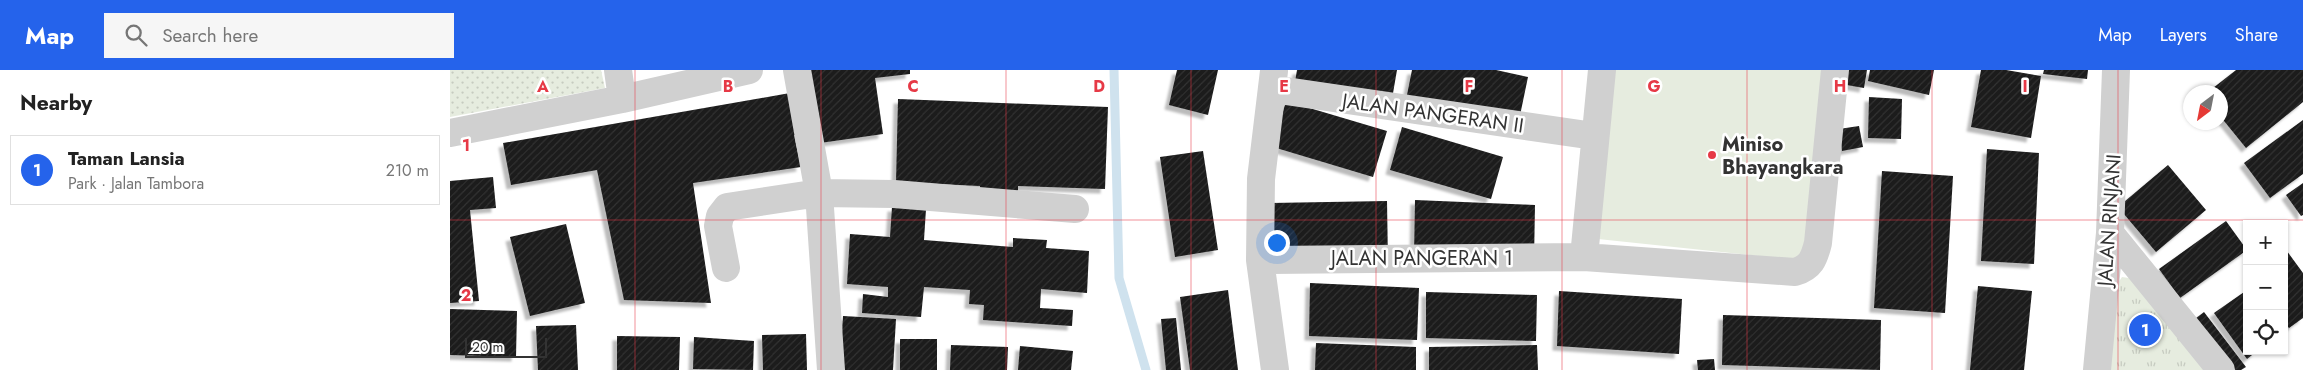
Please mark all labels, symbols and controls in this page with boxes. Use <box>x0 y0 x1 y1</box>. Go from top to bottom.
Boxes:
search box <box>104 13 454 58</box>
text: Map <box>25 18 74 53</box>
icon: search <box>122 21 150 49</box>
text: Search here <box>162 22 258 49</box>
text: Map <box>2098 22 2132 48</box>
text: Layers <box>2160 22 2207 48</box>
text: Share <box>2235 22 2278 48</box>
text: A <box>536 75 549 98</box>
text: B <box>723 75 733 98</box>
text: C <box>907 75 919 98</box>
text: D <box>1093 75 1105 98</box>
text: E <box>1279 75 1289 98</box>
text: F <box>1465 75 1473 98</box>
text: G <box>1647 75 1661 98</box>
text: H <box>1834 75 1846 98</box>
text: I <box>2022 75 2028 98</box>
north arrow <box>2183 85 2228 130</box>
street label: JALAN PANGERAN II <box>1337 86 1525 141</box>
text: Nearby <box>20 88 92 118</box>
place label: Miniso Bhayangkara <box>1722 130 1844 182</box>
text: 1 <box>462 134 470 157</box>
text: Taman Lansia <box>68 145 185 172</box>
marker: Miniso Bhayangkara <box>1706 149 1718 161</box>
street label: JALAN RINJANI <box>2090 153 2129 290</box>
text: 1 <box>33 159 41 182</box>
text: 210 m <box>386 159 429 182</box>
text: Park · Jalan Tambora <box>68 172 204 195</box>
map controls <box>2243 220 2288 355</box>
button: + <box>2243 220 2288 265</box>
your location <box>1264 230 1290 256</box>
street label: JALAN PANGERAN 1 <box>1328 244 1513 273</box>
button: − <box>2243 265 2288 310</box>
text: 2 <box>461 284 471 307</box>
button: locate <box>2243 310 2288 355</box>
pin: 1 <box>2129 311 2161 349</box>
scale bar <box>465 335 548 358</box>
text: 20 m <box>472 337 504 357</box>

